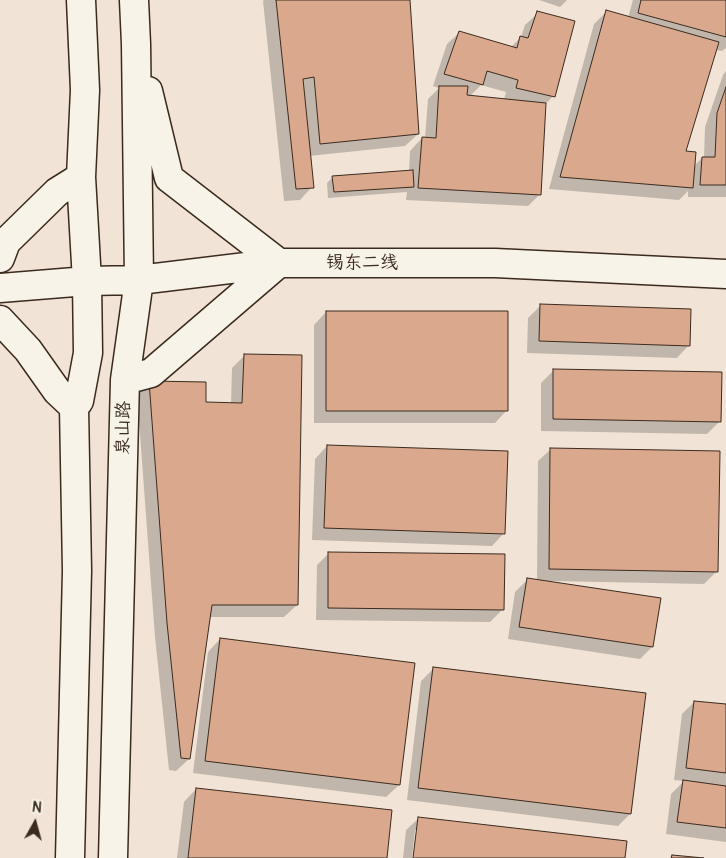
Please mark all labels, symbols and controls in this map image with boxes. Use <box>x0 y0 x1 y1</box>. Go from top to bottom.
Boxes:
street label: 锡东二线 <box>326 252 398 274</box>
street label: 泉山路 <box>113 401 135 455</box>
north arrow <box>10 798 60 848</box>
text: N <box>31 799 43 817</box>

